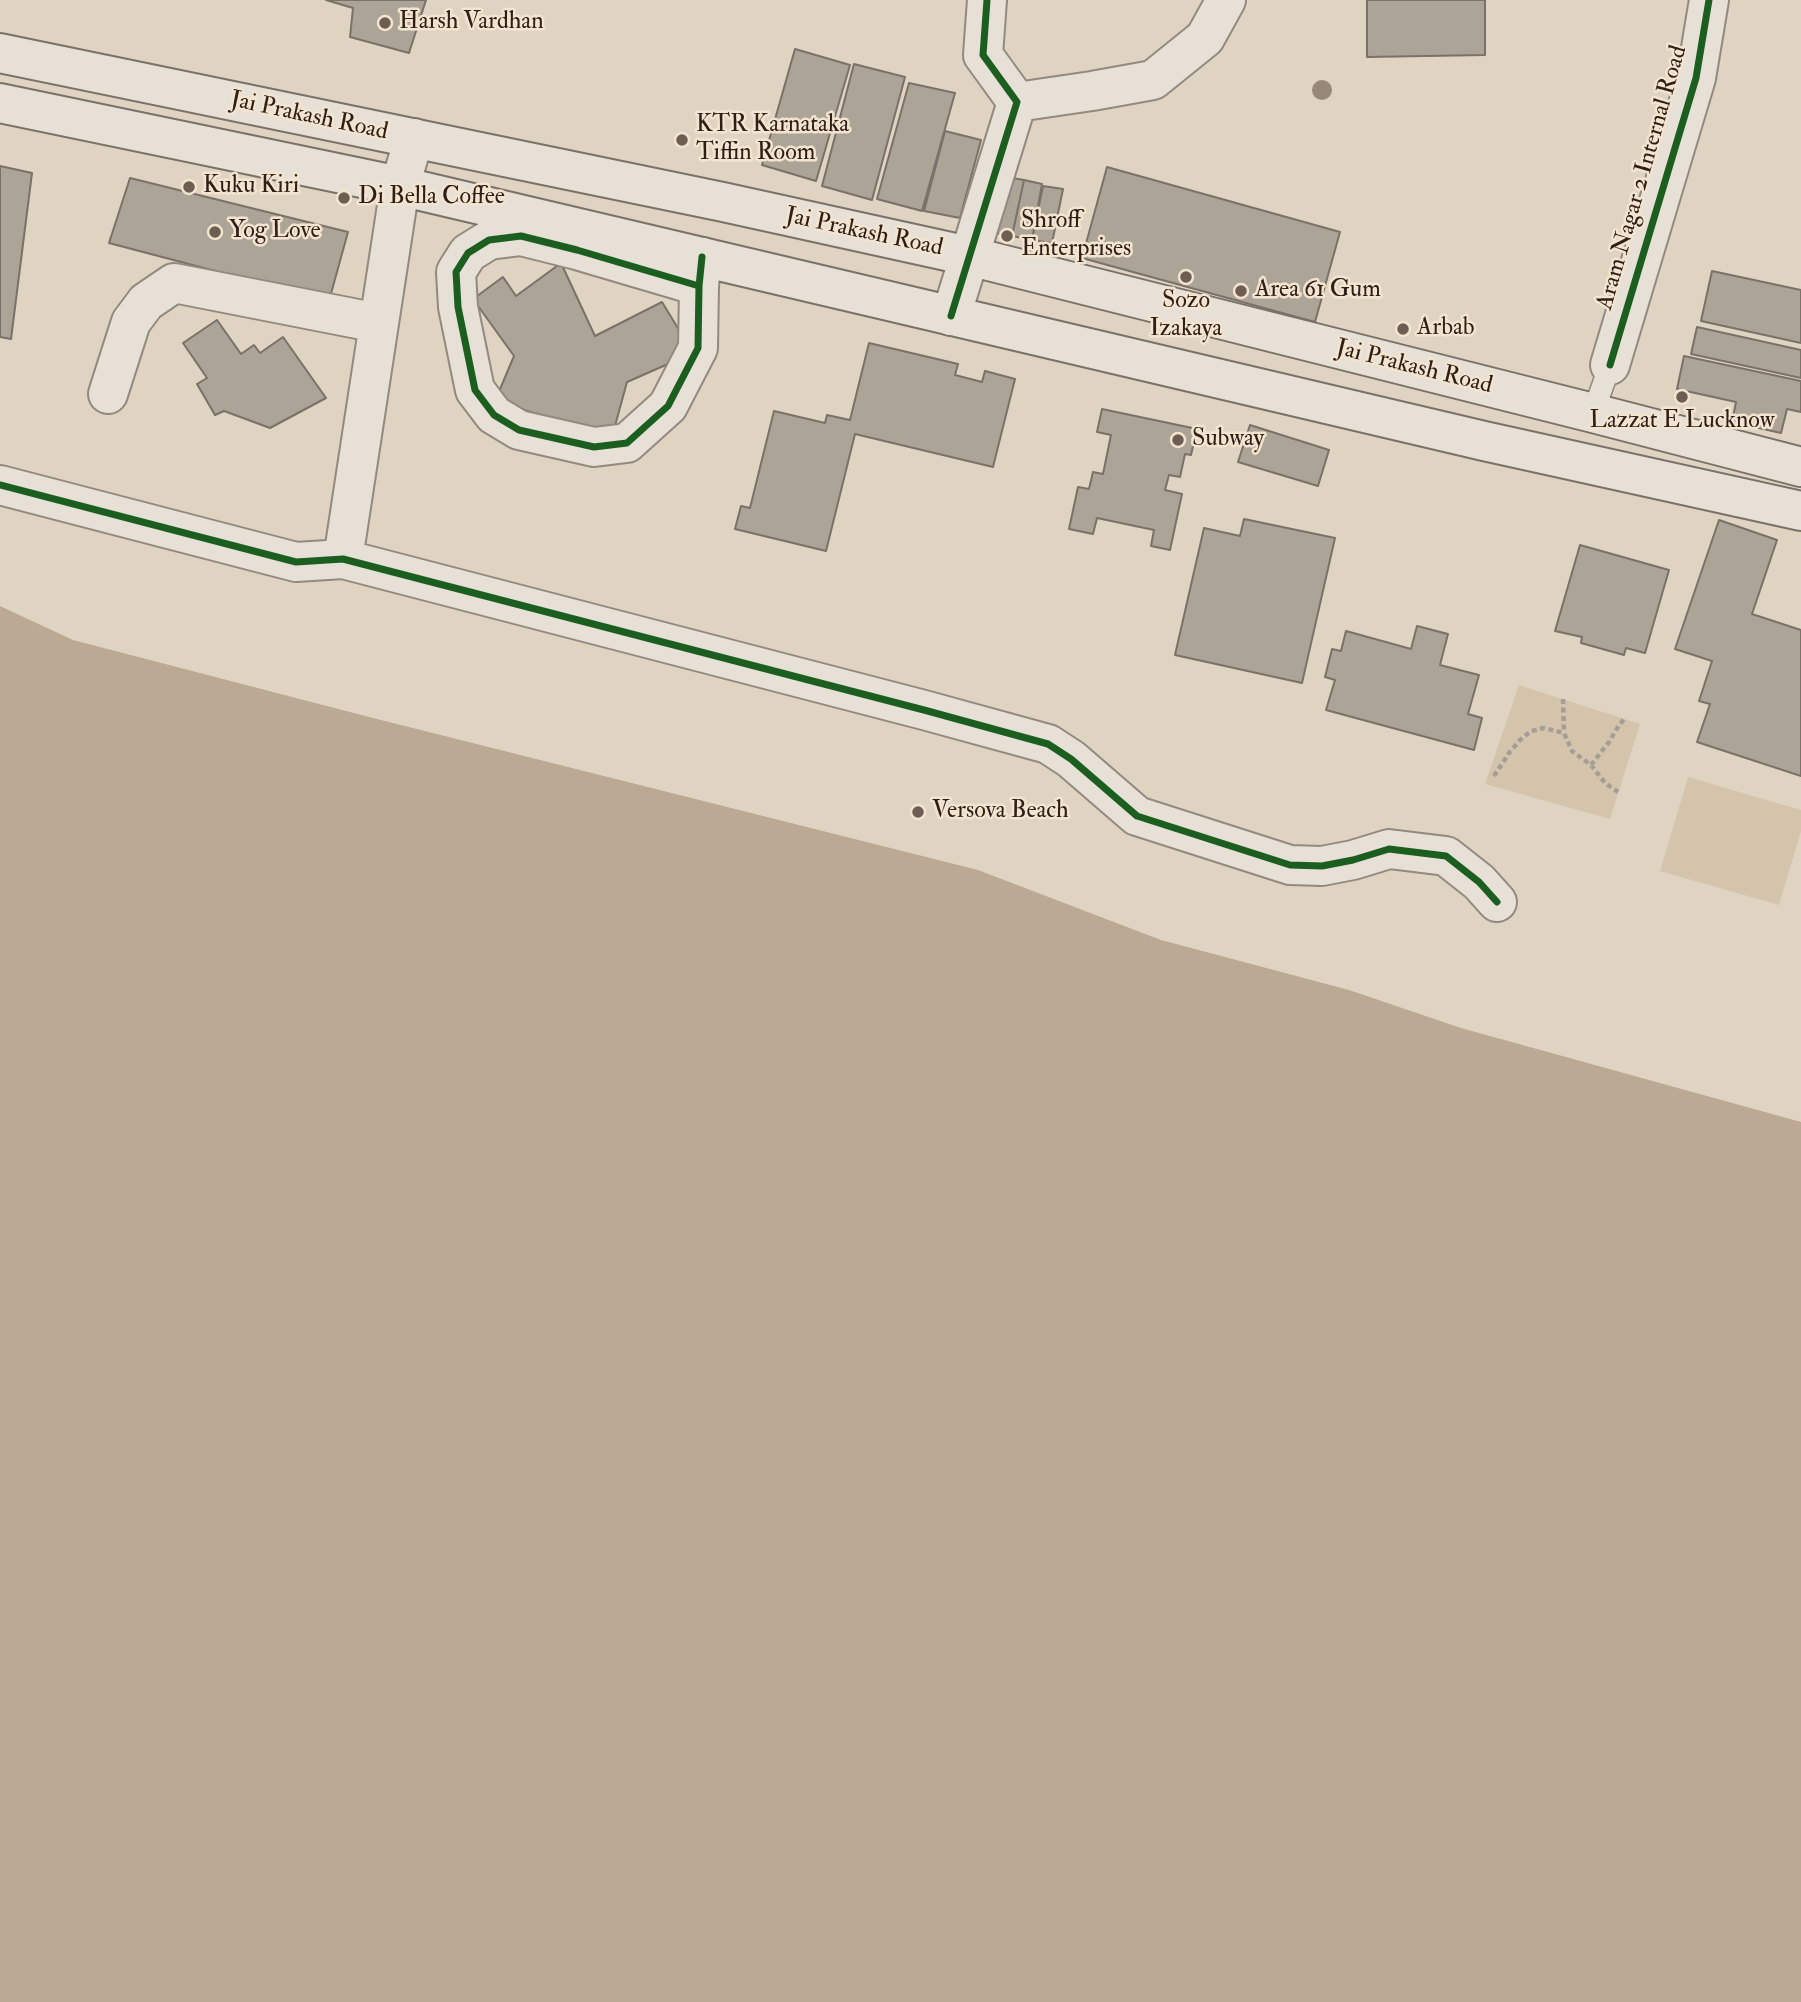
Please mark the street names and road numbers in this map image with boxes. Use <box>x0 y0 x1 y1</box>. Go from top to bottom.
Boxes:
street label: Aram Nagar 2 Internal Road <box>1591 42 1695 314</box>
street label: Jai Prakash Road <box>228 86 390 148</box>
street label: Jai Prakash Road <box>783 202 945 264</box>
street label: Jai Prakash Road <box>1333 335 1495 401</box>

